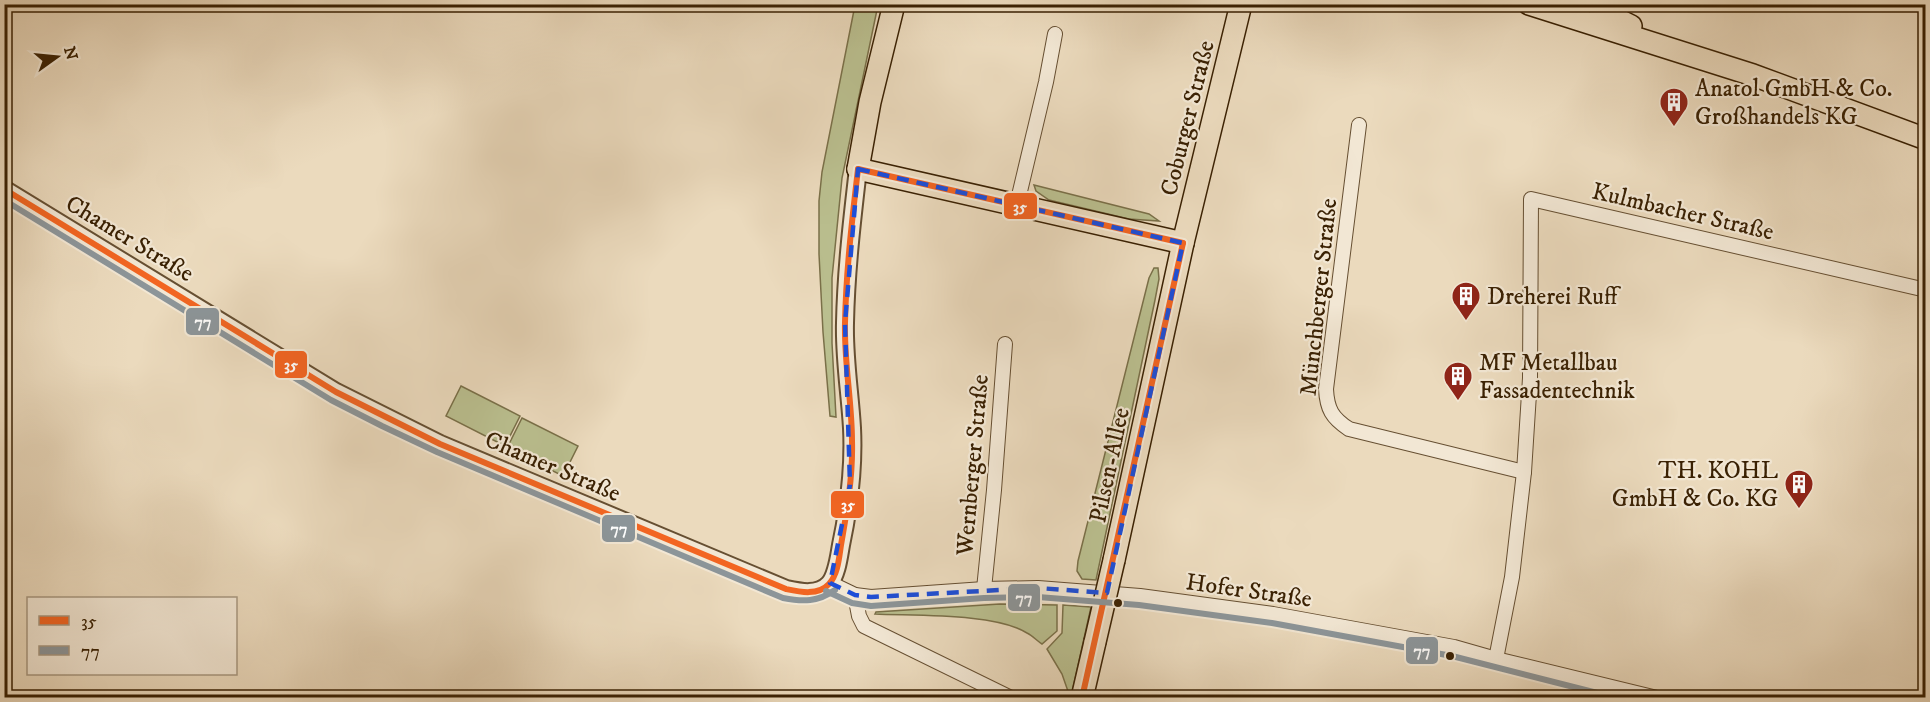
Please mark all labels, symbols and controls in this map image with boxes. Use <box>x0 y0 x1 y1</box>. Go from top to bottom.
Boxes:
north arrow <box>27 27 87 87</box>
street label: Coburger Straße <box>1154 37 1222 199</box>
text: N <box>59 44 82 62</box>
place label: Anatol GmbH & Co. Großhandels KG <box>1695 74 1893 132</box>
building icon: Anatol GmbH & Co. Großhandels KG <box>1658 86 1690 128</box>
street label: Kulmbacher Straße <box>1589 176 1777 247</box>
street label: Chamer Straße <box>60 189 199 289</box>
line badge: 35 <box>1003 192 1038 220</box>
text: 35 <box>1013 197 1027 217</box>
street label: Münchberger Straße <box>1294 197 1344 397</box>
building icon: Dreherei Ruff <box>1450 280 1482 322</box>
place label: Dreherei Ruff <box>1487 282 1621 312</box>
line badge: 77 <box>185 307 220 336</box>
text: 77 <box>195 312 211 332</box>
place label: MF Metallbau Fassadentechnik <box>1479 348 1635 406</box>
line badge: 35 <box>274 350 308 379</box>
text: 35 <box>284 355 298 375</box>
building icon: MF Metallbau Fassadentechnik <box>1442 360 1474 402</box>
street label: Wernberger Straße <box>950 373 996 558</box>
street label: Pilsen-Allee <box>1083 405 1137 526</box>
street label: Chamer Straße <box>480 425 625 509</box>
place label: TH. KOHL GmbH & Co. KG <box>1612 456 1778 514</box>
building icon: TH. KOHL GmbH & Co. KG <box>1783 468 1815 510</box>
line badge: 35 <box>830 490 865 519</box>
text: 35 <box>841 495 855 515</box>
line badge: 77 <box>601 514 636 543</box>
text: 77 <box>611 519 627 539</box>
street label: Hofer Straße <box>1184 567 1314 615</box>
line badge: 77 <box>1007 583 1041 612</box>
text: 77 <box>1016 588 1032 608</box>
legend <box>27 597 237 675</box>
unlabelled marker <box>1112 597 1124 609</box>
text: 35 <box>81 611 97 633</box>
line badge: 77 <box>1405 636 1439 665</box>
text: 77 <box>81 641 100 663</box>
text: 77 <box>1414 641 1430 661</box>
unlabelled marker <box>1444 650 1456 662</box>

